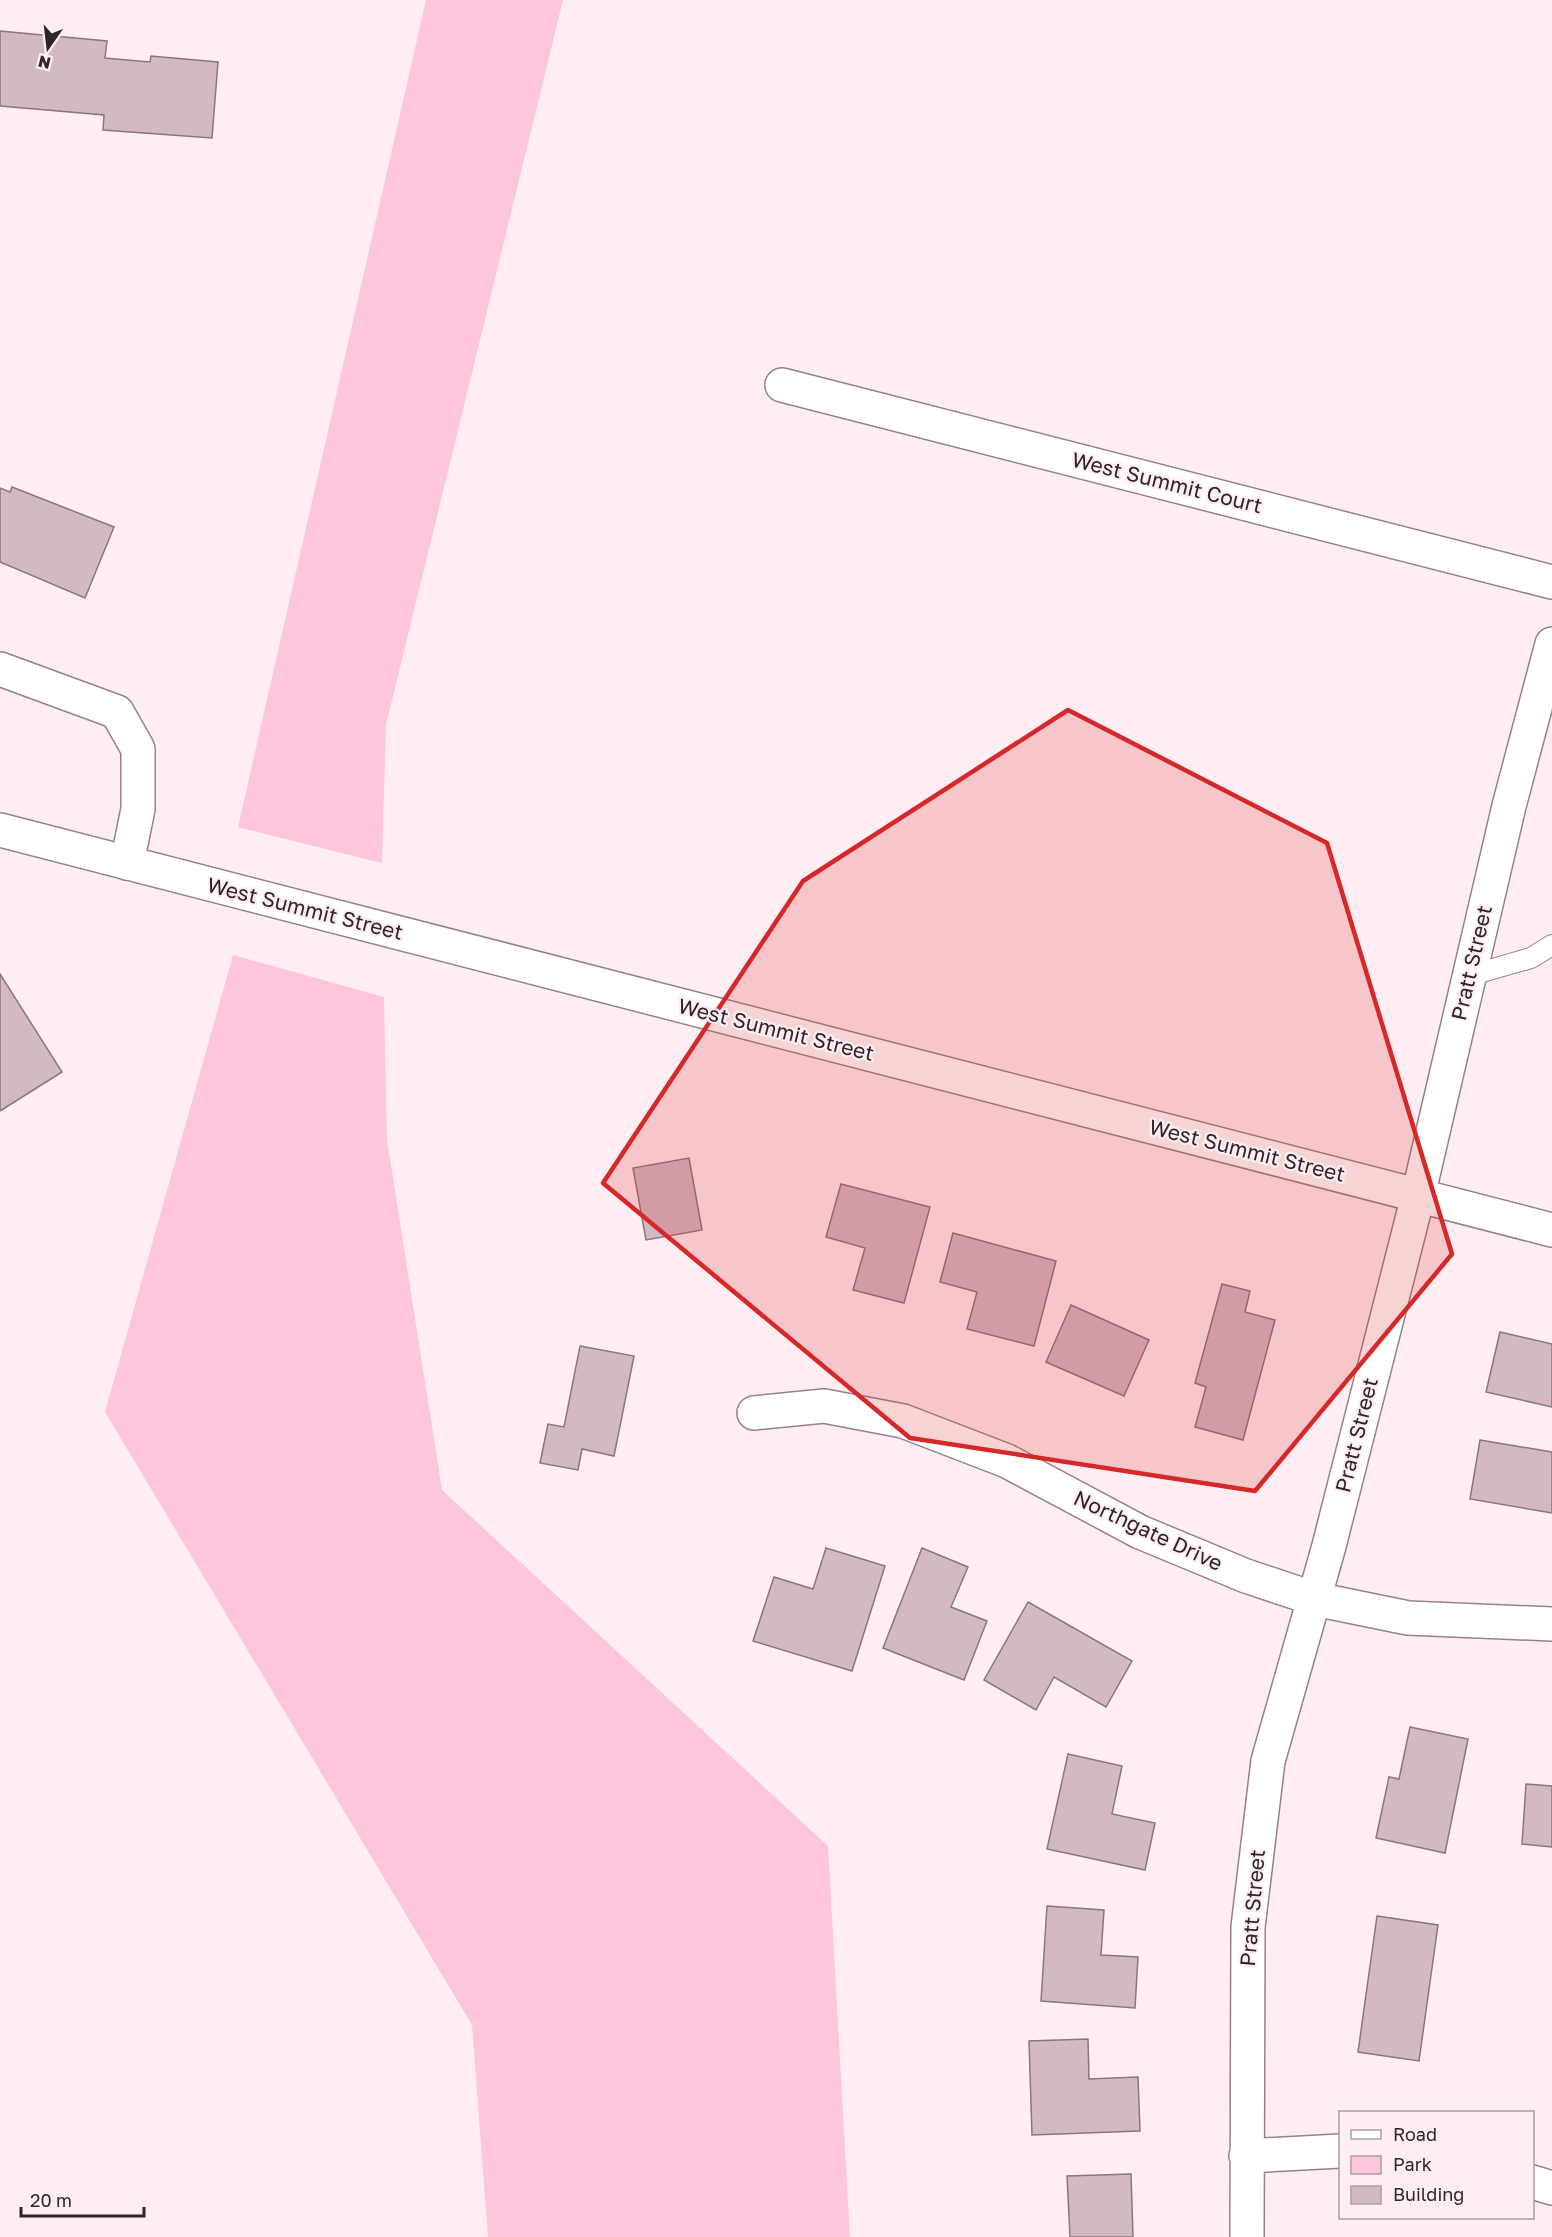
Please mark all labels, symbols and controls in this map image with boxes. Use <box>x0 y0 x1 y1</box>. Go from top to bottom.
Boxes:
north arrow <box>18 18 78 78</box>
text: N <box>36 51 53 74</box>
street label: West Summit Court <box>1069 446 1265 518</box>
street label: West Summit Street <box>205 871 406 945</box>
street label: Pratt Street <box>1445 903 1497 1023</box>
street label: West Summit Street <box>676 992 877 1066</box>
street label: West Summit Street <box>1147 1113 1348 1187</box>
street label: Pratt Street <box>1329 1375 1383 1495</box>
street label: Northgate Drive <box>1070 1484 1227 1576</box>
street label: Pratt Street <box>1234 1848 1270 1968</box>
legend <box>1339 2111 1534 2219</box>
text: Road <box>1393 2123 1437 2145</box>
text: Park <box>1393 2153 1432 2175</box>
scale bar <box>21 2180 144 2218</box>
text: Building <box>1393 2183 1464 2205</box>
text: 20 m <box>30 2189 72 2211</box>

